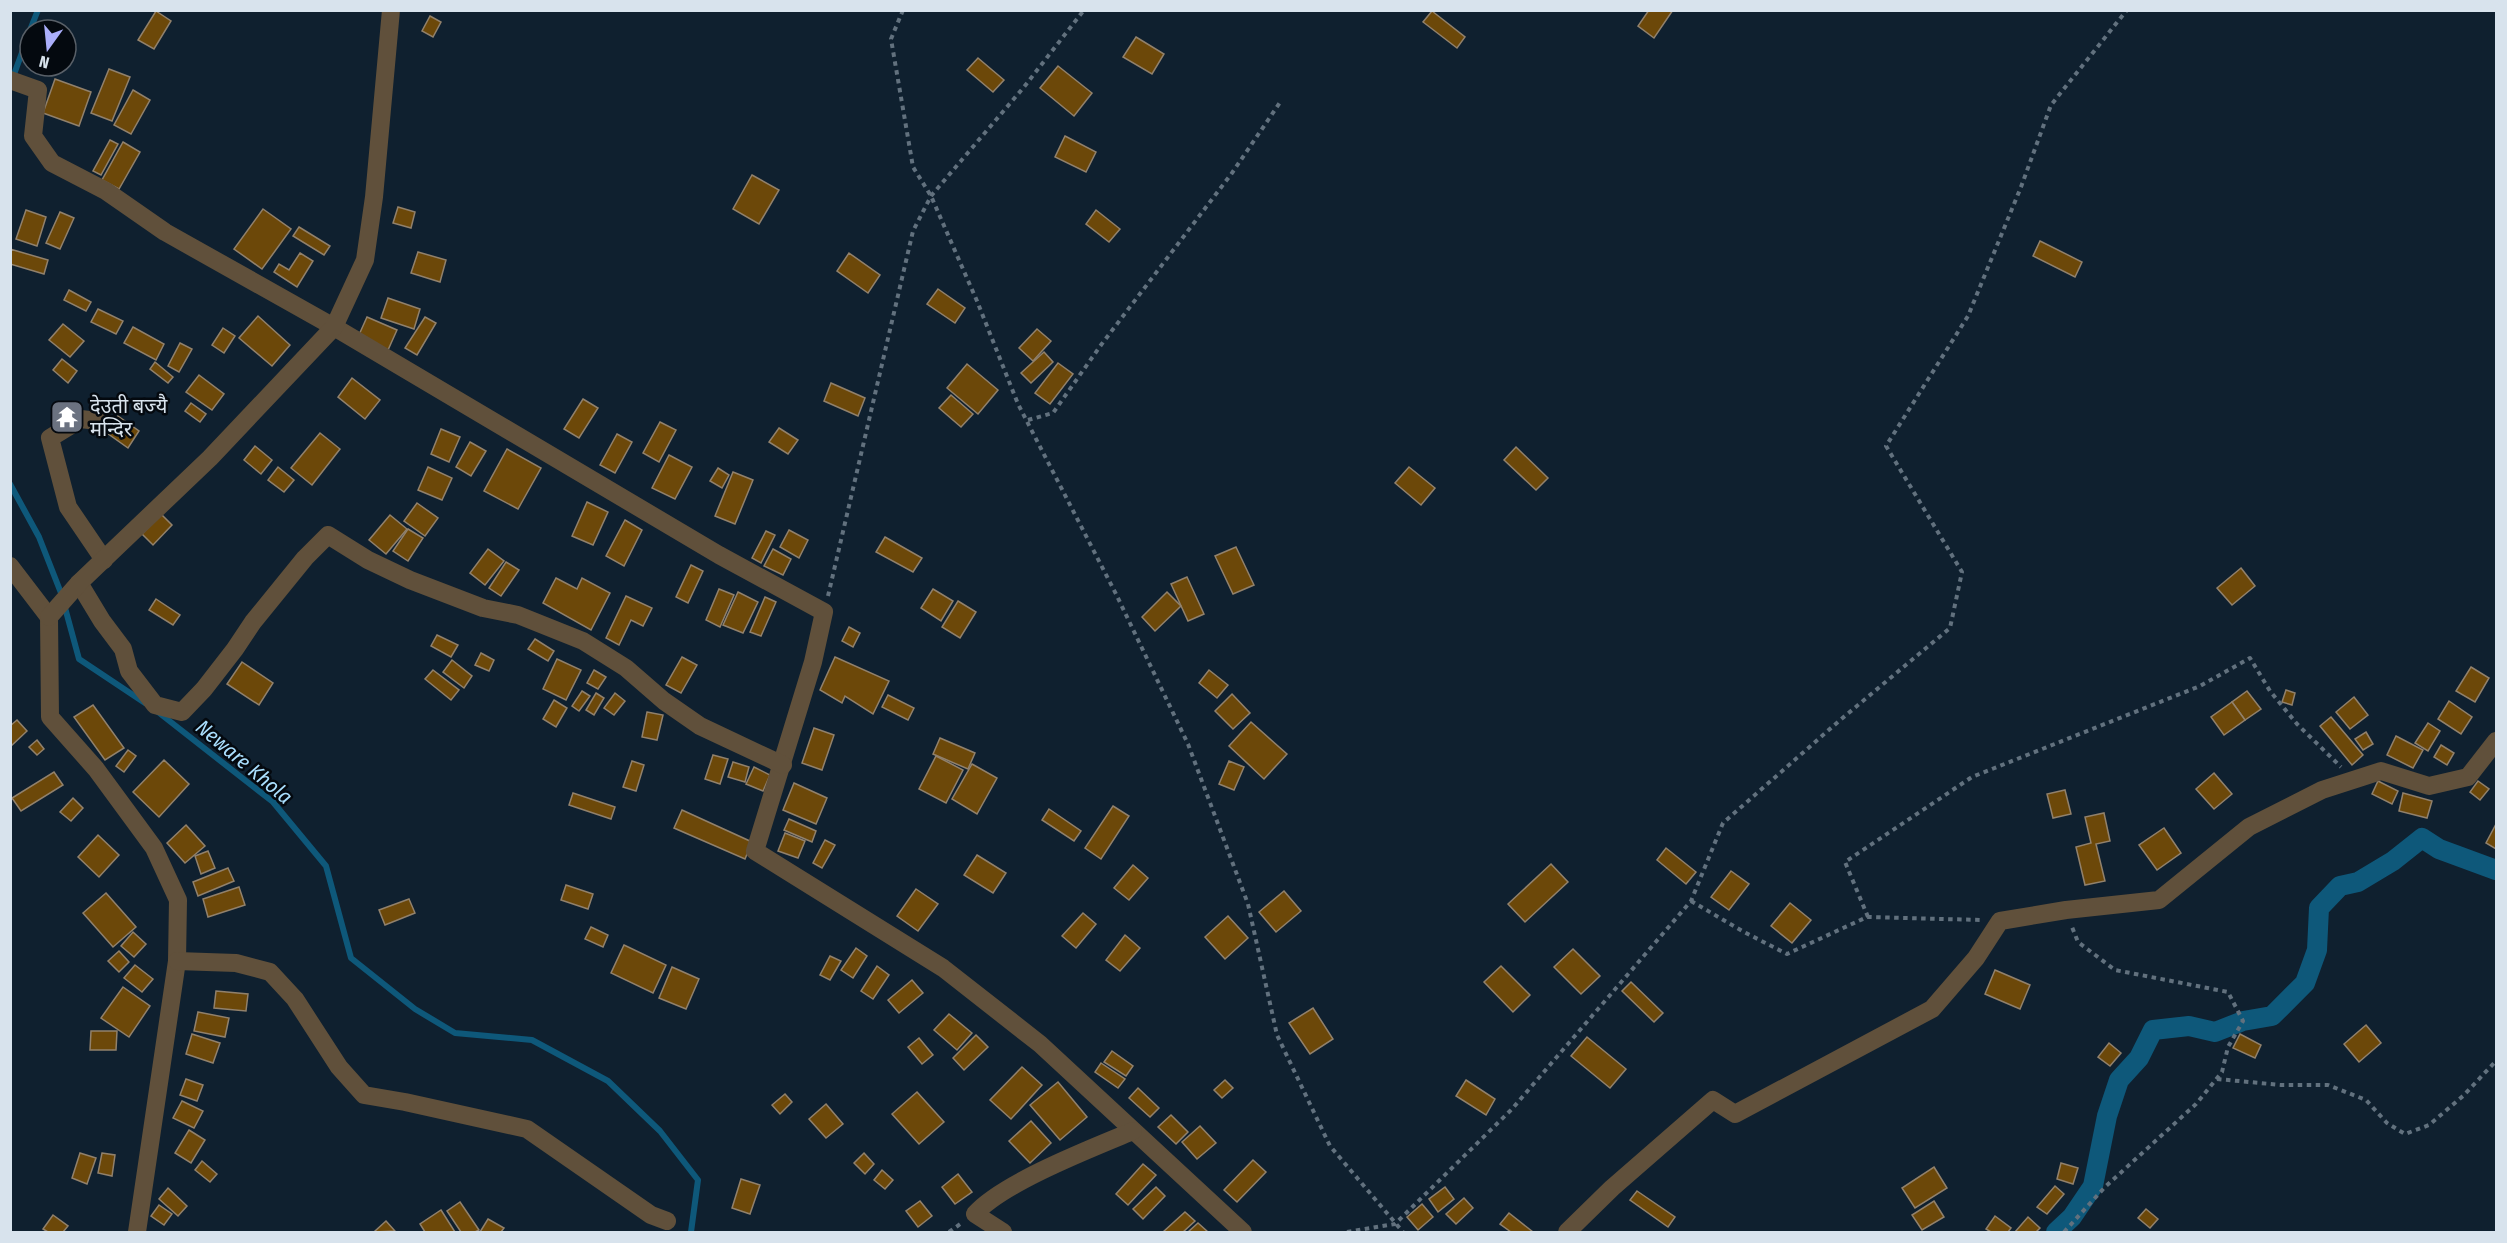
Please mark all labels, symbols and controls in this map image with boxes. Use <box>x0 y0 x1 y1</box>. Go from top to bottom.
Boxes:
north arrow <box>18 18 78 78</box>
text: N <box>37 52 51 72</box>
place label: देउती बज्यै मन्दिर <box>90 393 168 441</box>
temple icon: देउती बज्यै मन्दिर <box>49 399 85 435</box>
water label: Neware Khola <box>190 714 298 810</box>

